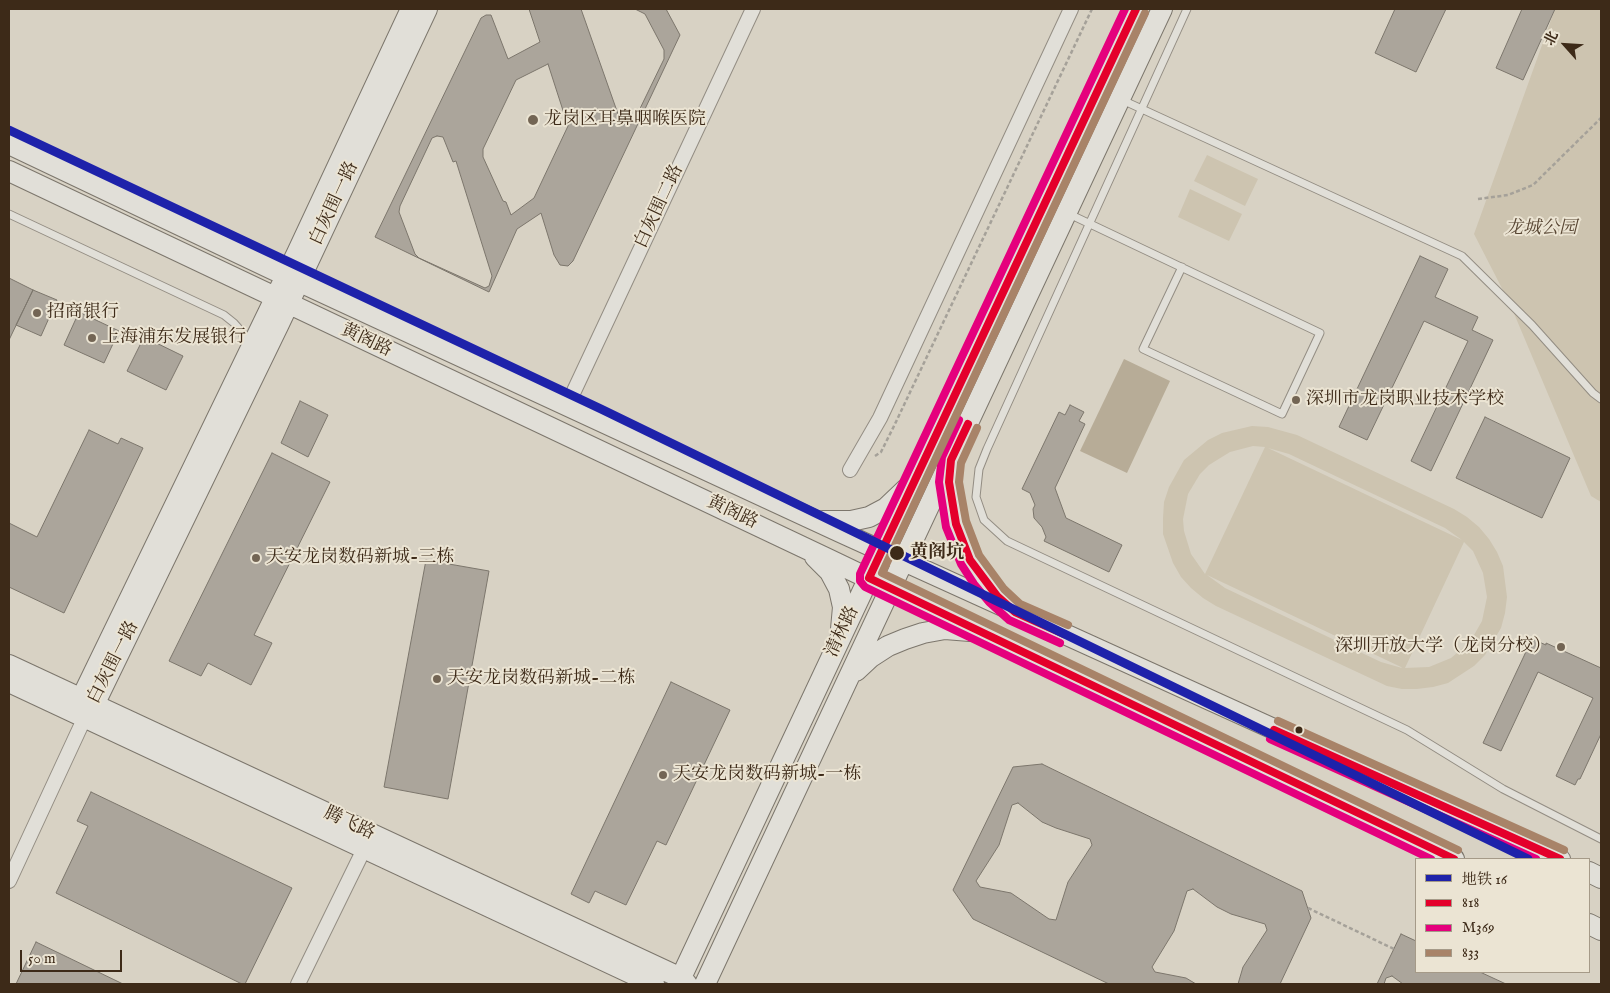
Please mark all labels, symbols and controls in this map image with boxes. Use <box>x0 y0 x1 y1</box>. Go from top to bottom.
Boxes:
north arrow <box>1540 20 1590 70</box>
text: 北 <box>1540 28 1563 49</box>
place label: 龙岗区耳鼻咽喉医院 <box>544 109 706 131</box>
marker: 龙岗区耳鼻咽喉医院 <box>526 113 540 127</box>
street label: 白灰围一路 <box>306 159 364 249</box>
street label: 白灰围二路 <box>631 162 689 252</box>
park label: 龙城公园 <box>1505 218 1577 240</box>
place label: 招商银行 <box>47 302 119 324</box>
marker: 招商银行 <box>31 307 43 319</box>
street label: 黄阁路 <box>337 320 395 362</box>
place label: 上海浦东发展银行 <box>102 327 246 349</box>
marker: 上海浦东发展银行 <box>86 332 98 344</box>
place label: 深圳市龙岗职业技术学校 <box>1306 389 1504 411</box>
marker: 深圳市龙岗职业技术学校 <box>1290 394 1302 406</box>
street label: 黄阁路 <box>703 492 761 534</box>
place label: 黄阁坑 <box>910 542 964 564</box>
marker: 黄阁坑 <box>888 544 906 562</box>
place label: 天安龙岗数码新城-三栋 <box>266 547 454 569</box>
marker: 天安龙岗数码新城-三栋 <box>250 552 262 564</box>
street label: 清林路 <box>822 603 864 661</box>
street label: 白灰围一路 <box>84 618 144 708</box>
place label: 深圳开放大学（龙岗分校） <box>1335 636 1551 658</box>
marker: 深圳开放大学（龙岗分校） <box>1555 641 1567 653</box>
place label: 天安龙岗数码新城-二栋 <box>447 668 635 690</box>
marker: 天安龙岗数码新城-二栋 <box>431 673 443 685</box>
unlabelled marker <box>1294 725 1304 735</box>
place label: 天安龙岗数码新城-一栋 <box>673 764 861 786</box>
marker: 天安龙岗数码新城-一栋 <box>657 769 669 781</box>
street label: 腾飞路 <box>320 803 378 845</box>
legend <box>1415 858 1590 973</box>
text: 地铁 16 <box>1462 870 1507 889</box>
text: 818 <box>1462 893 1479 912</box>
text: M369 <box>1462 918 1495 937</box>
scale bar <box>22 940 125 972</box>
text: 833 <box>1462 943 1479 962</box>
text: 50 m <box>28 949 56 968</box>

